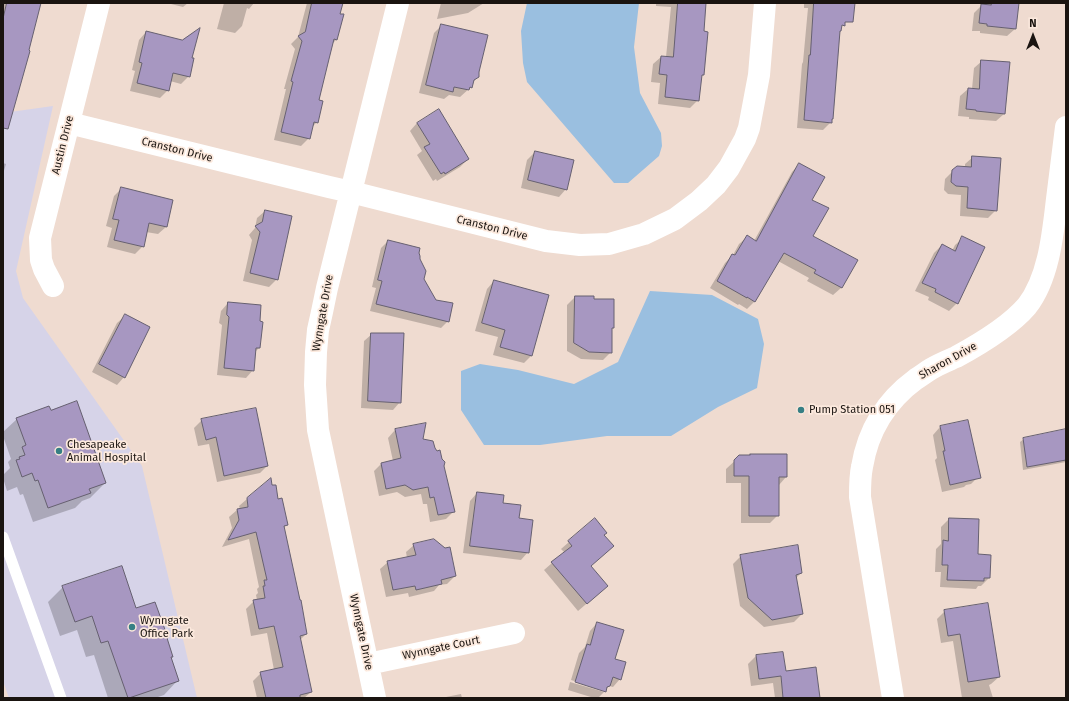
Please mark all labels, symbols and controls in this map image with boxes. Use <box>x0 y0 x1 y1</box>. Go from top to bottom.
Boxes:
north arrow <box>1013 16 1053 56</box>
text: N <box>1029 17 1037 30</box>
street label: Austin Drive <box>49 114 77 176</box>
street label: Cranston Drive <box>140 135 214 165</box>
street label: Cranston Drive <box>455 213 529 243</box>
street label: Wynngate Drive <box>310 274 336 352</box>
street label: Sharon Drive <box>917 340 979 382</box>
place label: Pump Station 051 <box>809 403 895 417</box>
marker: Pump Station 051 <box>796 405 806 415</box>
place label: Chesapeake Animal Hospital <box>67 438 146 464</box>
marker: Chesapeake Animal Hospital <box>54 446 64 456</box>
street label: Wynngate Drive <box>346 593 376 671</box>
place label: Wynngate Office Park <box>140 614 193 640</box>
marker: Wynngate Office Park <box>127 622 137 632</box>
street label: Wynngate Court <box>401 633 481 663</box>

